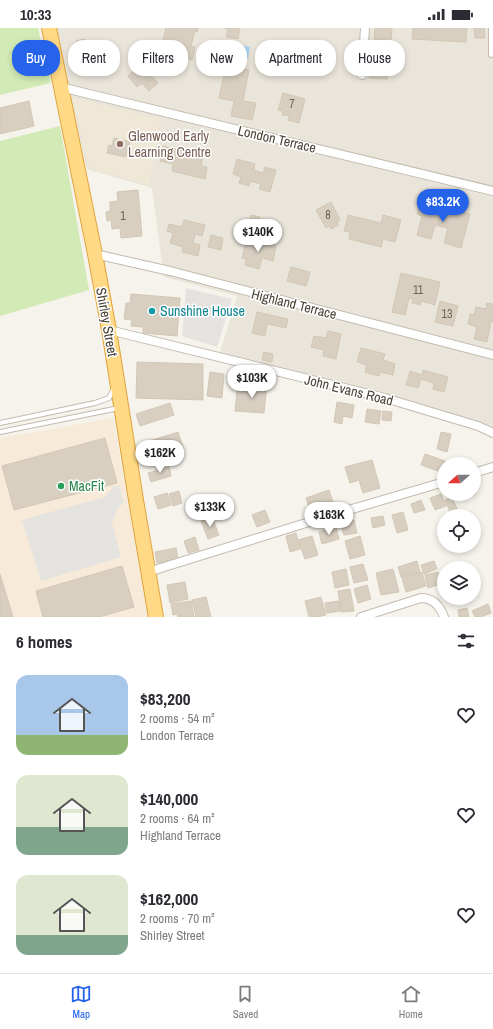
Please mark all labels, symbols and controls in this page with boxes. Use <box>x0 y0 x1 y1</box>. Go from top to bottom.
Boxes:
text: 10:33 <box>20 4 51 25</box>
chip: Buy <box>12 40 60 76</box>
chip: Rent <box>68 40 120 76</box>
chip: Filters <box>128 40 188 76</box>
chip: New <box>196 40 247 76</box>
chip: Apartment <box>255 40 336 76</box>
chip: House <box>344 40 405 76</box>
house number: 7 <box>289 96 295 112</box>
street label: London Terrace <box>236 121 318 157</box>
place label: Glenwood Early Learning Centre <box>128 127 211 161</box>
marker: Glenwood Early Learning Centre <box>115 139 125 149</box>
pin: $83.2K <box>410 189 476 223</box>
text: $83.2K <box>426 193 460 210</box>
house number: 8 <box>325 207 331 223</box>
house number: 1 <box>120 208 126 224</box>
pin: $140K <box>230 219 286 253</box>
text: $140K <box>242 223 274 240</box>
house number: 11 <box>413 282 424 298</box>
street label: Highland Terrace <box>250 285 338 323</box>
street label: Shirley Street <box>92 286 122 358</box>
place label: Sunshine House <box>160 302 245 320</box>
marker: Sunshine House <box>147 306 157 316</box>
house number: 13 <box>442 306 452 322</box>
pin: $103K <box>224 365 280 399</box>
text: $103K <box>236 369 268 386</box>
street label: John Evans Road <box>303 370 395 410</box>
pin: $162K <box>132 440 188 474</box>
text: $162K <box>144 444 176 461</box>
north arrow <box>437 457 481 501</box>
map controls <box>437 457 481 605</box>
place label: MacFit <box>69 477 104 495</box>
marker: MacFit <box>56 481 66 491</box>
pin: $133K <box>182 494 238 528</box>
text: $133K <box>194 498 226 515</box>
pin: $163K <box>301 502 357 536</box>
text: $163K <box>313 506 345 523</box>
button: locate <box>437 509 481 553</box>
button: layers <box>437 561 481 605</box>
text: 6 homes <box>16 630 73 653</box>
icon: filters <box>455 630 477 652</box>
text: $83,200 <box>140 687 190 710</box>
icon: home <box>48 691 96 739</box>
icon: heart <box>455 704 477 726</box>
text: 2 rooms · 54 m² <box>140 710 215 727</box>
text: London Terrace <box>140 727 214 744</box>
text: $140,000 <box>140 787 198 810</box>
icon: home <box>48 791 96 839</box>
icon: heart <box>455 804 477 826</box>
text: 2 rooms · 64 m² <box>140 810 215 827</box>
text: Highland Terrace <box>140 827 221 844</box>
text: $162,000 <box>140 887 198 910</box>
icon: home <box>48 891 96 939</box>
icon: heart <box>455 904 477 926</box>
text: 2 rooms · 70 m² <box>140 910 215 927</box>
text: Shirley Street <box>140 927 205 944</box>
tab: Map <box>70 983 92 1021</box>
tab: Saved <box>233 983 258 1021</box>
tab: Home <box>399 983 423 1021</box>

